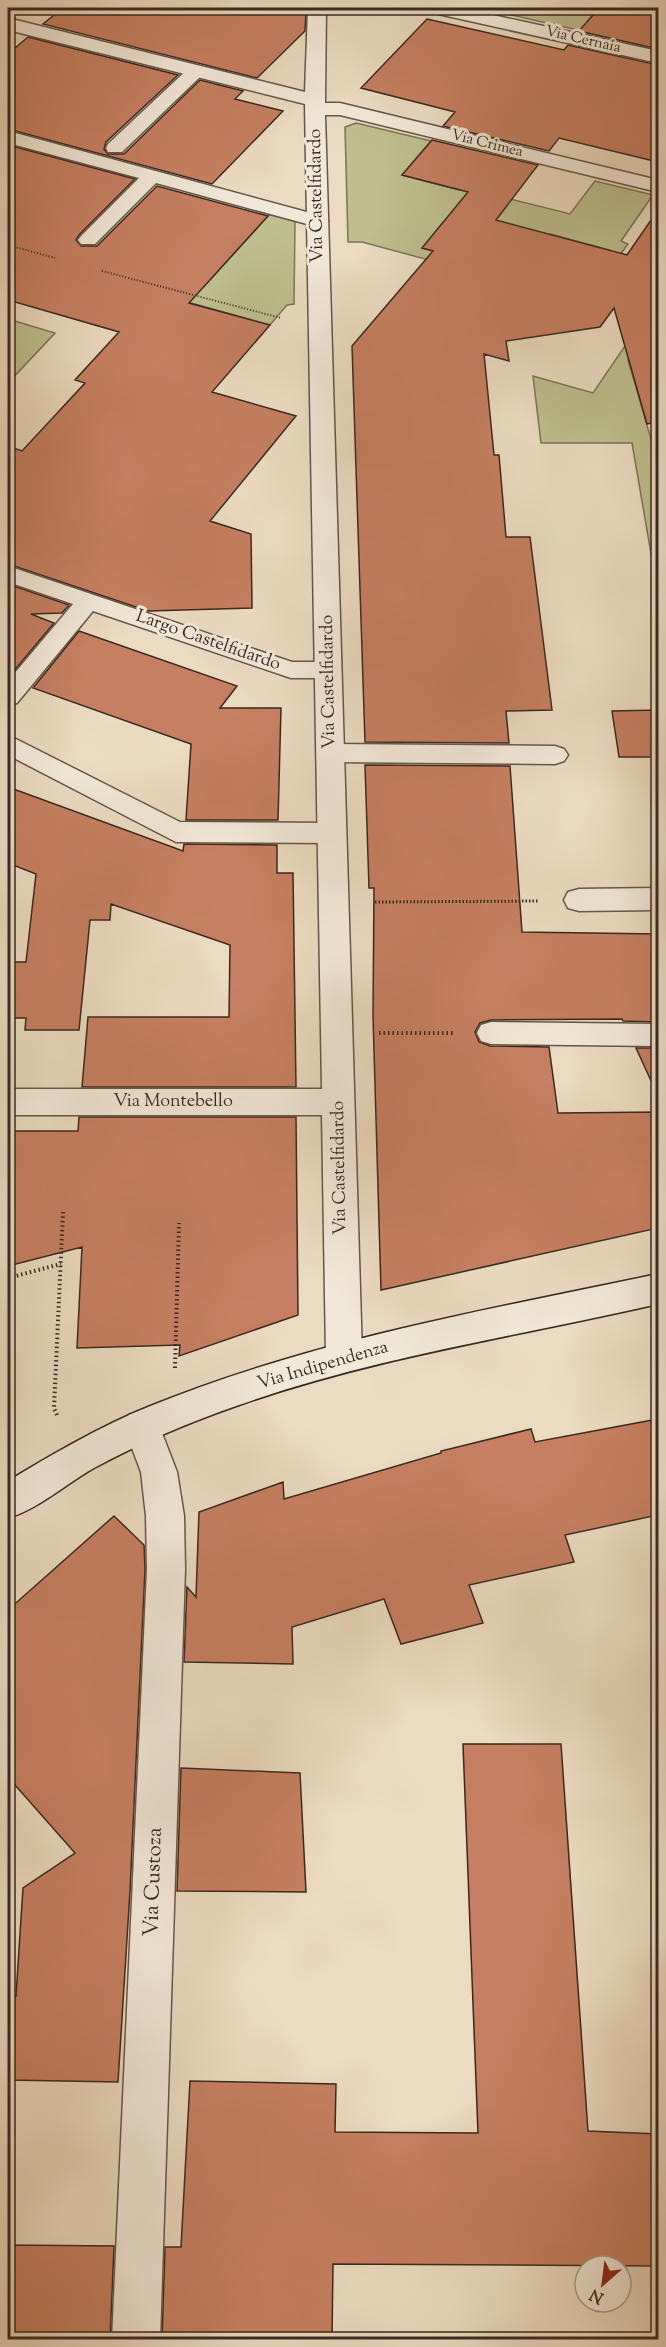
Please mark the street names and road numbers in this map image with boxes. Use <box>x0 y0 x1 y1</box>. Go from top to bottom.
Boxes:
street label: Via Cernaia <box>543 21 623 59</box>
street label: Via Crimea <box>449 125 525 163</box>
street label: Via Castelfidardo <box>303 128 331 263</box>
street label: Largo Castelfidardo <box>132 604 284 678</box>
street label: Via Castelfidardo <box>315 614 343 749</box>
street label: Via Montebello <box>113 1089 233 1115</box>
street label: Via Castelfidardo <box>326 1100 354 1235</box>
street label: Via Indipendenza <box>254 1335 392 1397</box>
street label: Via Custoza <box>137 1827 171 1937</box>

